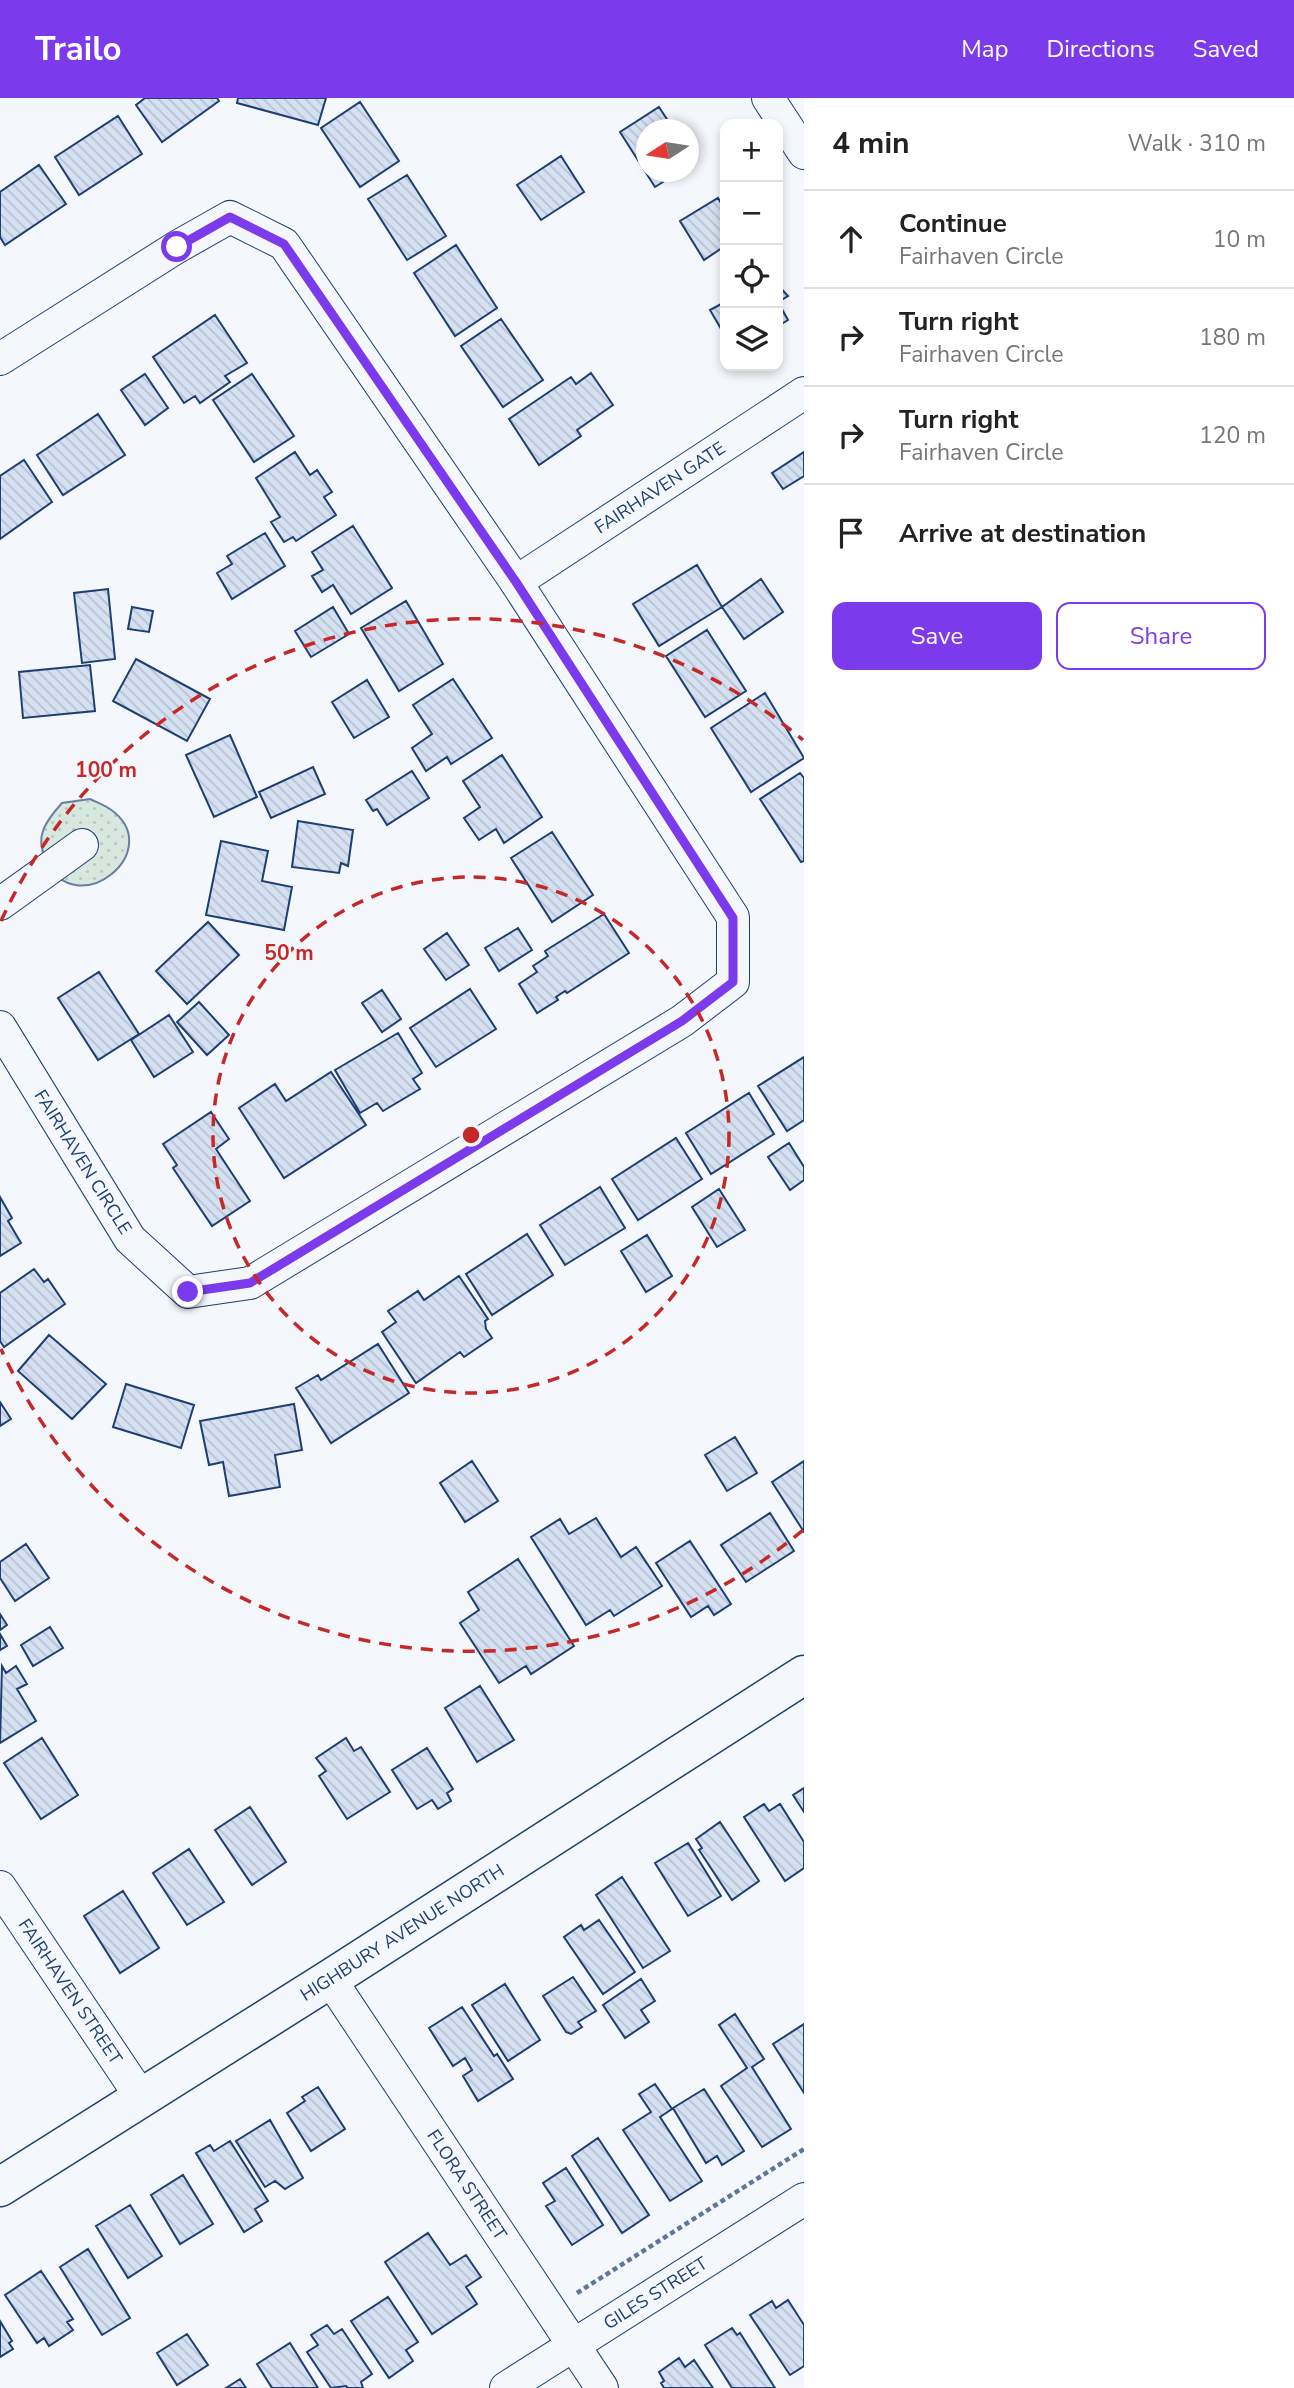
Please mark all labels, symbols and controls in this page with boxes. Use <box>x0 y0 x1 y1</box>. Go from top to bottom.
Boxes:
text: Trailo <box>35 27 122 72</box>
text: Map <box>961 33 1008 65</box>
text: Directions <box>1046 33 1155 65</box>
text: Saved <box>1193 33 1259 65</box>
north arrow <box>636 119 699 182</box>
map controls <box>720 119 783 371</box>
button: + <box>720 119 783 182</box>
text: 4 min <box>832 123 910 164</box>
text: Walk · 310 m <box>1127 128 1266 159</box>
button: − <box>720 182 783 245</box>
text: Continue <box>899 206 1007 241</box>
icon: ahead <box>832 220 870 258</box>
text: 10 m <box>1213 224 1266 255</box>
route start <box>161 231 192 262</box>
text: Fairhaven Circle <box>899 241 1063 272</box>
button: locate <box>720 245 783 308</box>
text: Turn right <box>899 304 1018 339</box>
button: layers <box>720 308 783 371</box>
icon: right <box>832 318 870 356</box>
text: 180 m <box>1199 322 1266 353</box>
text: Fairhaven Circle <box>899 339 1063 370</box>
text: Turn right <box>899 402 1018 437</box>
icon: right <box>832 416 870 454</box>
text: 120 m <box>1199 420 1266 451</box>
street label: FAIRHAVEN GATE <box>590 436 730 539</box>
text: Fairhaven Circle <box>899 437 1063 468</box>
icon: arrive <box>832 514 870 552</box>
text: Arrive at destination <box>899 516 1146 551</box>
button: Save <box>832 602 1042 670</box>
button: Share <box>1056 602 1266 670</box>
text: 100 m <box>75 756 137 784</box>
text: 50 m <box>264 939 314 967</box>
street label: FAIRHAVEN CIRCLE <box>29 1085 137 1239</box>
centre of rings <box>459 1123 483 1147</box>
route end <box>172 1276 203 1307</box>
street label: HIGHBURY AVENUE NORTH <box>296 1858 509 2007</box>
street label: FAIRHAVEN STREET <box>13 1914 128 2069</box>
street label: FLORA STREET <box>421 2125 512 2245</box>
street label: GILES STREET <box>599 2251 712 2335</box>

